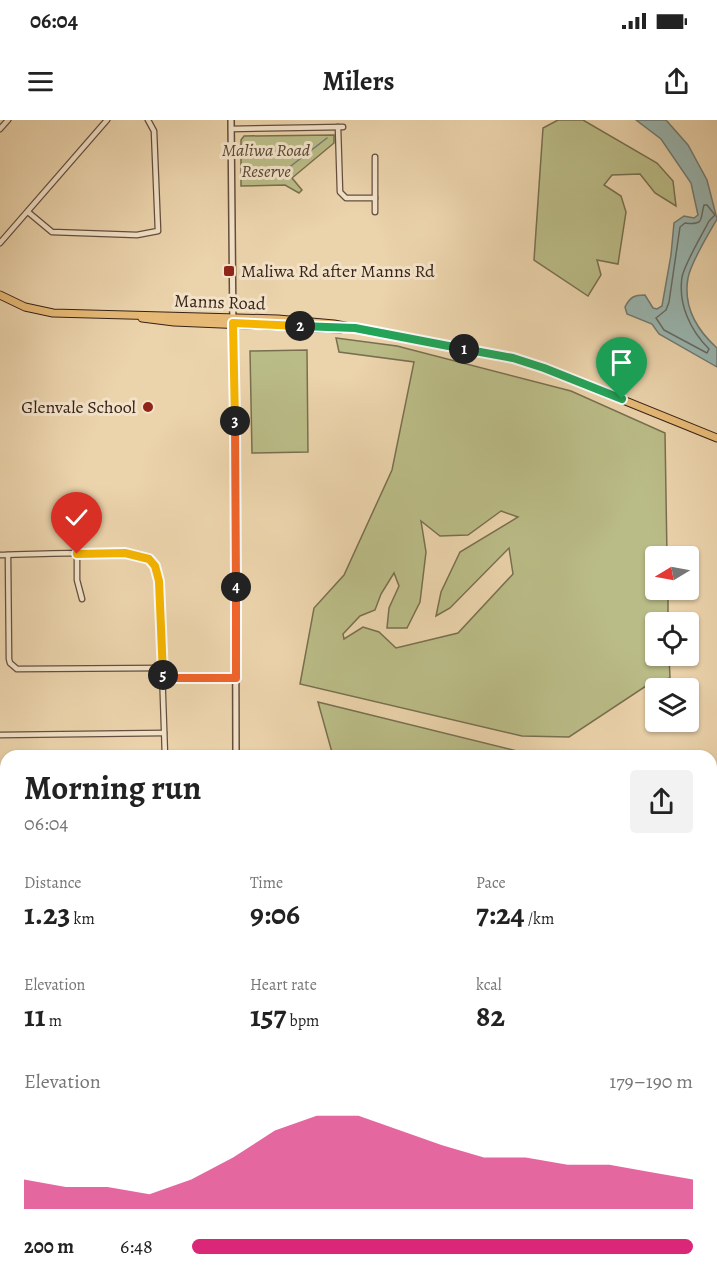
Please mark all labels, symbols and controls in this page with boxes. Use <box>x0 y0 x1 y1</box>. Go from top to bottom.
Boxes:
text: 06:04 <box>30 6 78 36</box>
text: Milers <box>322 63 395 99</box>
icon: menu <box>24 65 57 98</box>
icon: share <box>660 65 693 98</box>
park label: Maliwa Road Reserve <box>222 138 311 183</box>
place label: Maliwa Rd after Manns Rd <box>241 259 435 283</box>
marker: Maliwa Rd after Manns Rd <box>222 264 236 278</box>
street label: Manns Road <box>174 288 266 316</box>
pin: 2 <box>285 311 315 341</box>
text: 2 <box>296 315 304 337</box>
pin: 1 <box>449 334 479 364</box>
pin <box>596 337 647 399</box>
text: 1 <box>461 338 467 360</box>
icon: arrive <box>605 346 638 379</box>
place label: Glenvale School <box>21 395 137 419</box>
marker: Glenvale School <box>141 400 155 414</box>
pin: 3 <box>220 406 250 436</box>
text: 3 <box>232 410 238 432</box>
pin <box>51 492 102 554</box>
icon: check <box>60 501 93 534</box>
north arrow <box>645 546 699 600</box>
map controls <box>645 546 699 732</box>
pin: 4 <box>221 572 251 602</box>
text: 4 <box>232 576 240 598</box>
button: locate <box>645 612 699 666</box>
pin: 5 <box>148 660 178 690</box>
text: 5 <box>160 664 166 686</box>
button: layers <box>645 678 699 732</box>
text: Morning run <box>24 765 201 810</box>
button: share <box>630 770 693 833</box>
text: 06:04 <box>24 810 68 837</box>
text: Distance <box>24 872 81 894</box>
text: Time <box>250 872 283 894</box>
text: Pace <box>476 872 506 894</box>
text: 1.23 <box>24 894 70 934</box>
text: 9:06 <box>250 894 300 934</box>
text: 7:24 <box>476 894 525 934</box>
text: km <box>70 908 95 930</box>
text: /km <box>525 908 554 930</box>
text: Elevation <box>24 974 85 996</box>
text: Heart rate <box>250 974 317 996</box>
text: kcal <box>476 974 502 996</box>
text: 11 <box>24 996 45 1036</box>
text: 157 <box>250 996 286 1036</box>
text: 82 <box>476 996 505 1036</box>
text: m <box>45 1010 62 1032</box>
text: bpm <box>286 1010 319 1032</box>
text: Elevation <box>24 1068 101 1095</box>
text: 179–190 m <box>609 1068 693 1095</box>
text: 200 m <box>24 1233 74 1260</box>
text: 6:48 <box>120 1233 153 1260</box>

